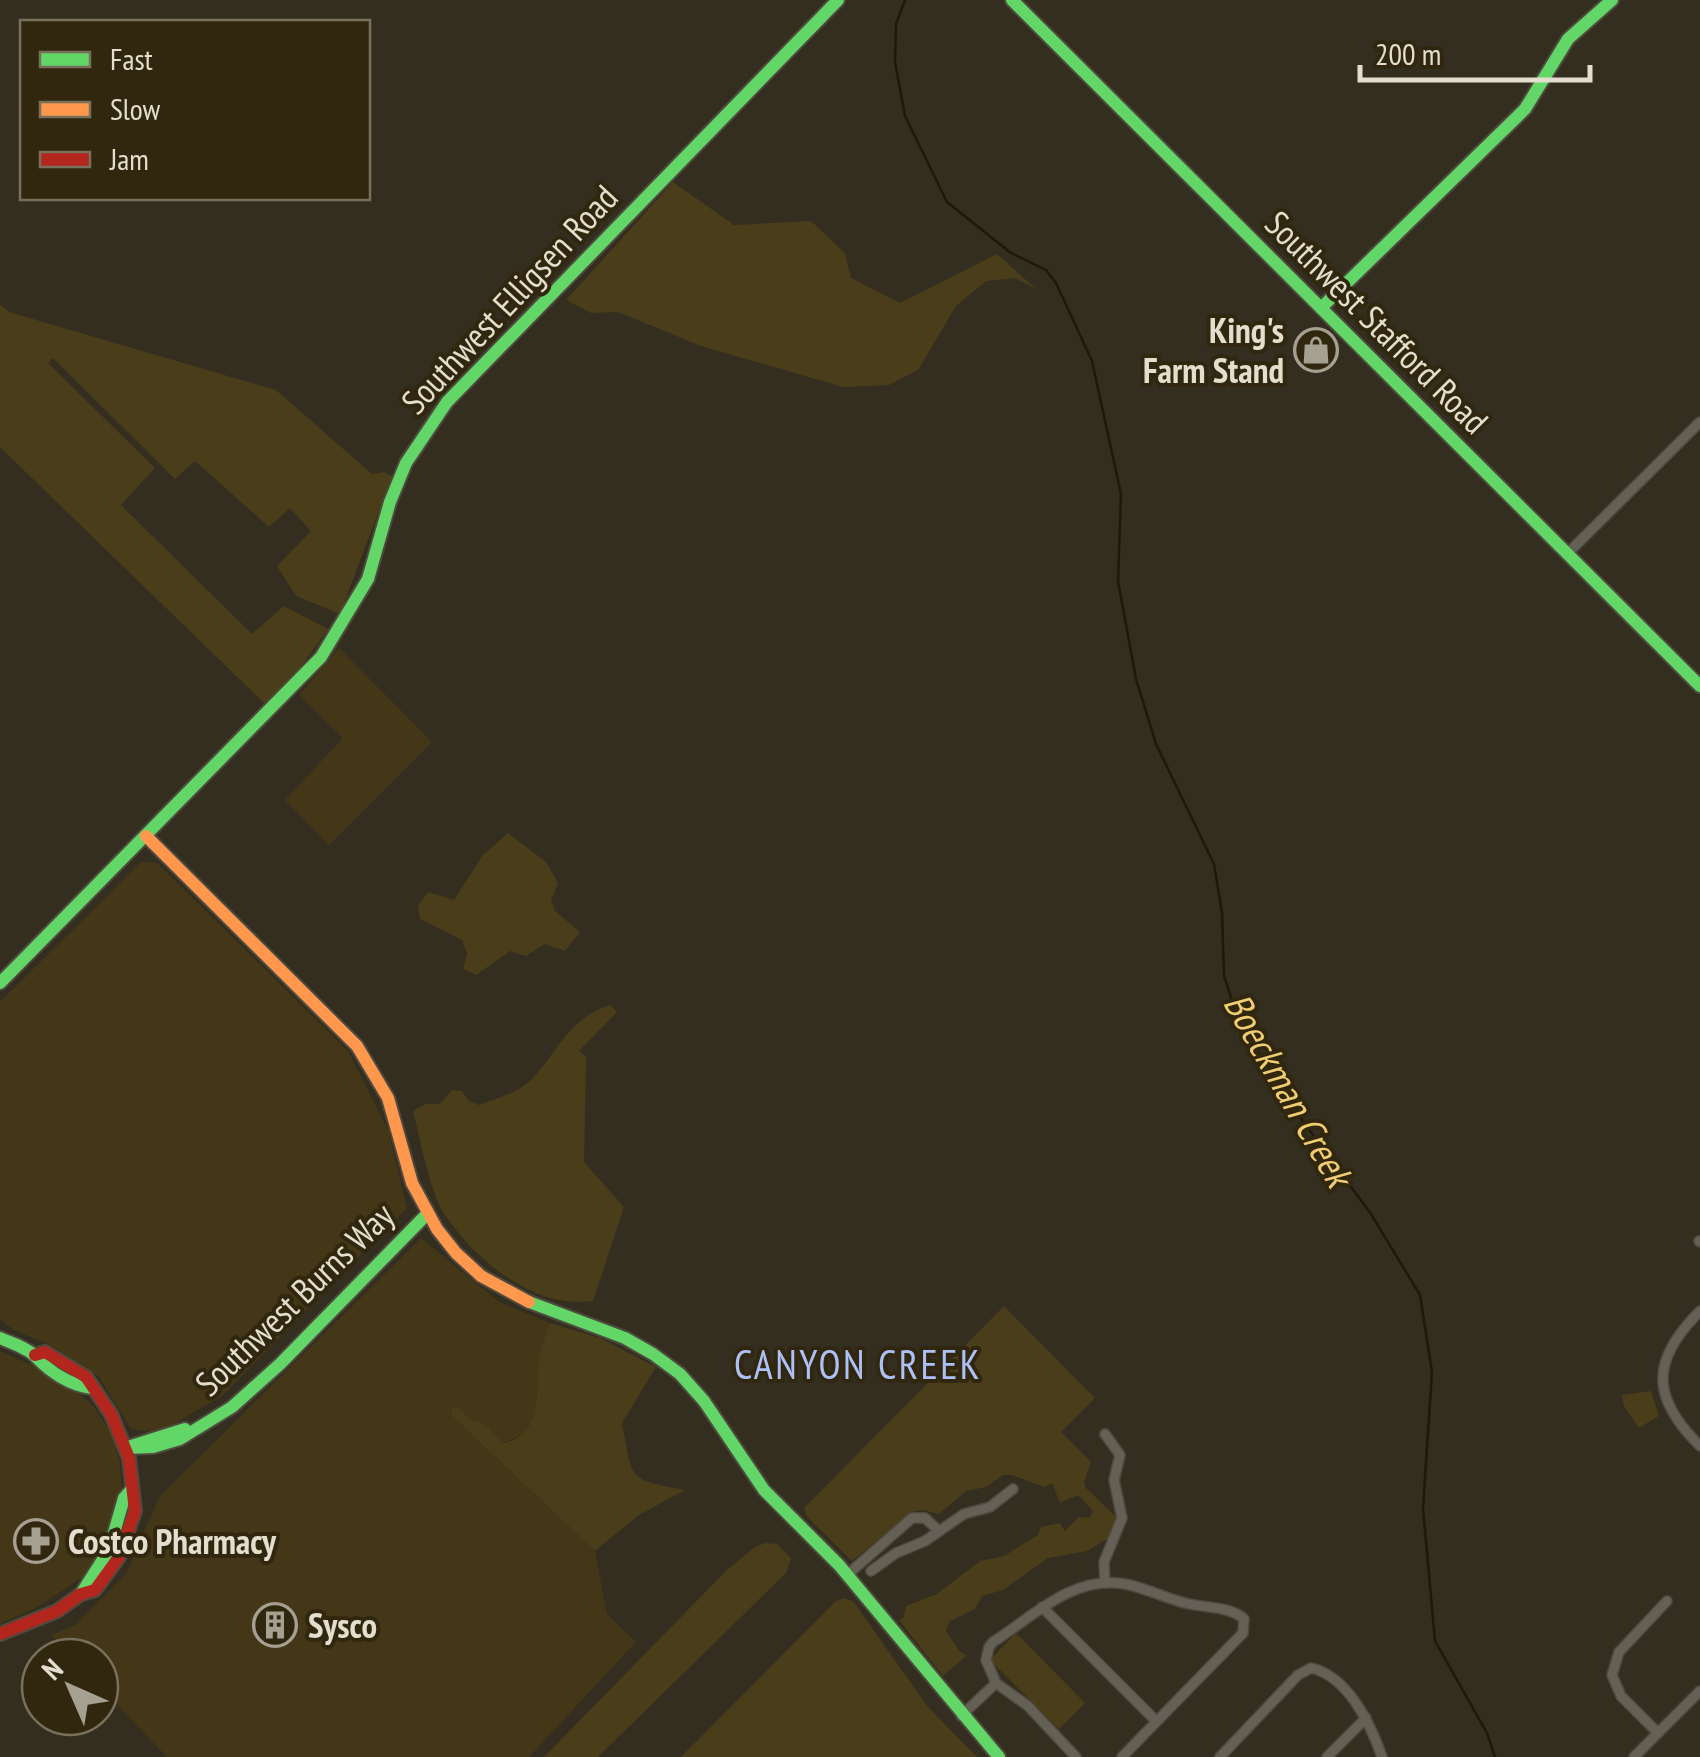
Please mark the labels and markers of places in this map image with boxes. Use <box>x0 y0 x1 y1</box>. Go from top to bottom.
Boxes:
place label: King's Farm Stand <box>1143 307 1284 393</box>
shop icon: King's Farm Stand <box>1293 327 1339 373</box>
pharmacy icon: Costco Pharmacy <box>13 1518 59 1564</box>
place label: Costco Pharmacy <box>68 1518 277 1564</box>
building icon: Sysco <box>252 1602 298 1648</box>
place label: Sysco <box>308 1602 377 1648</box>

